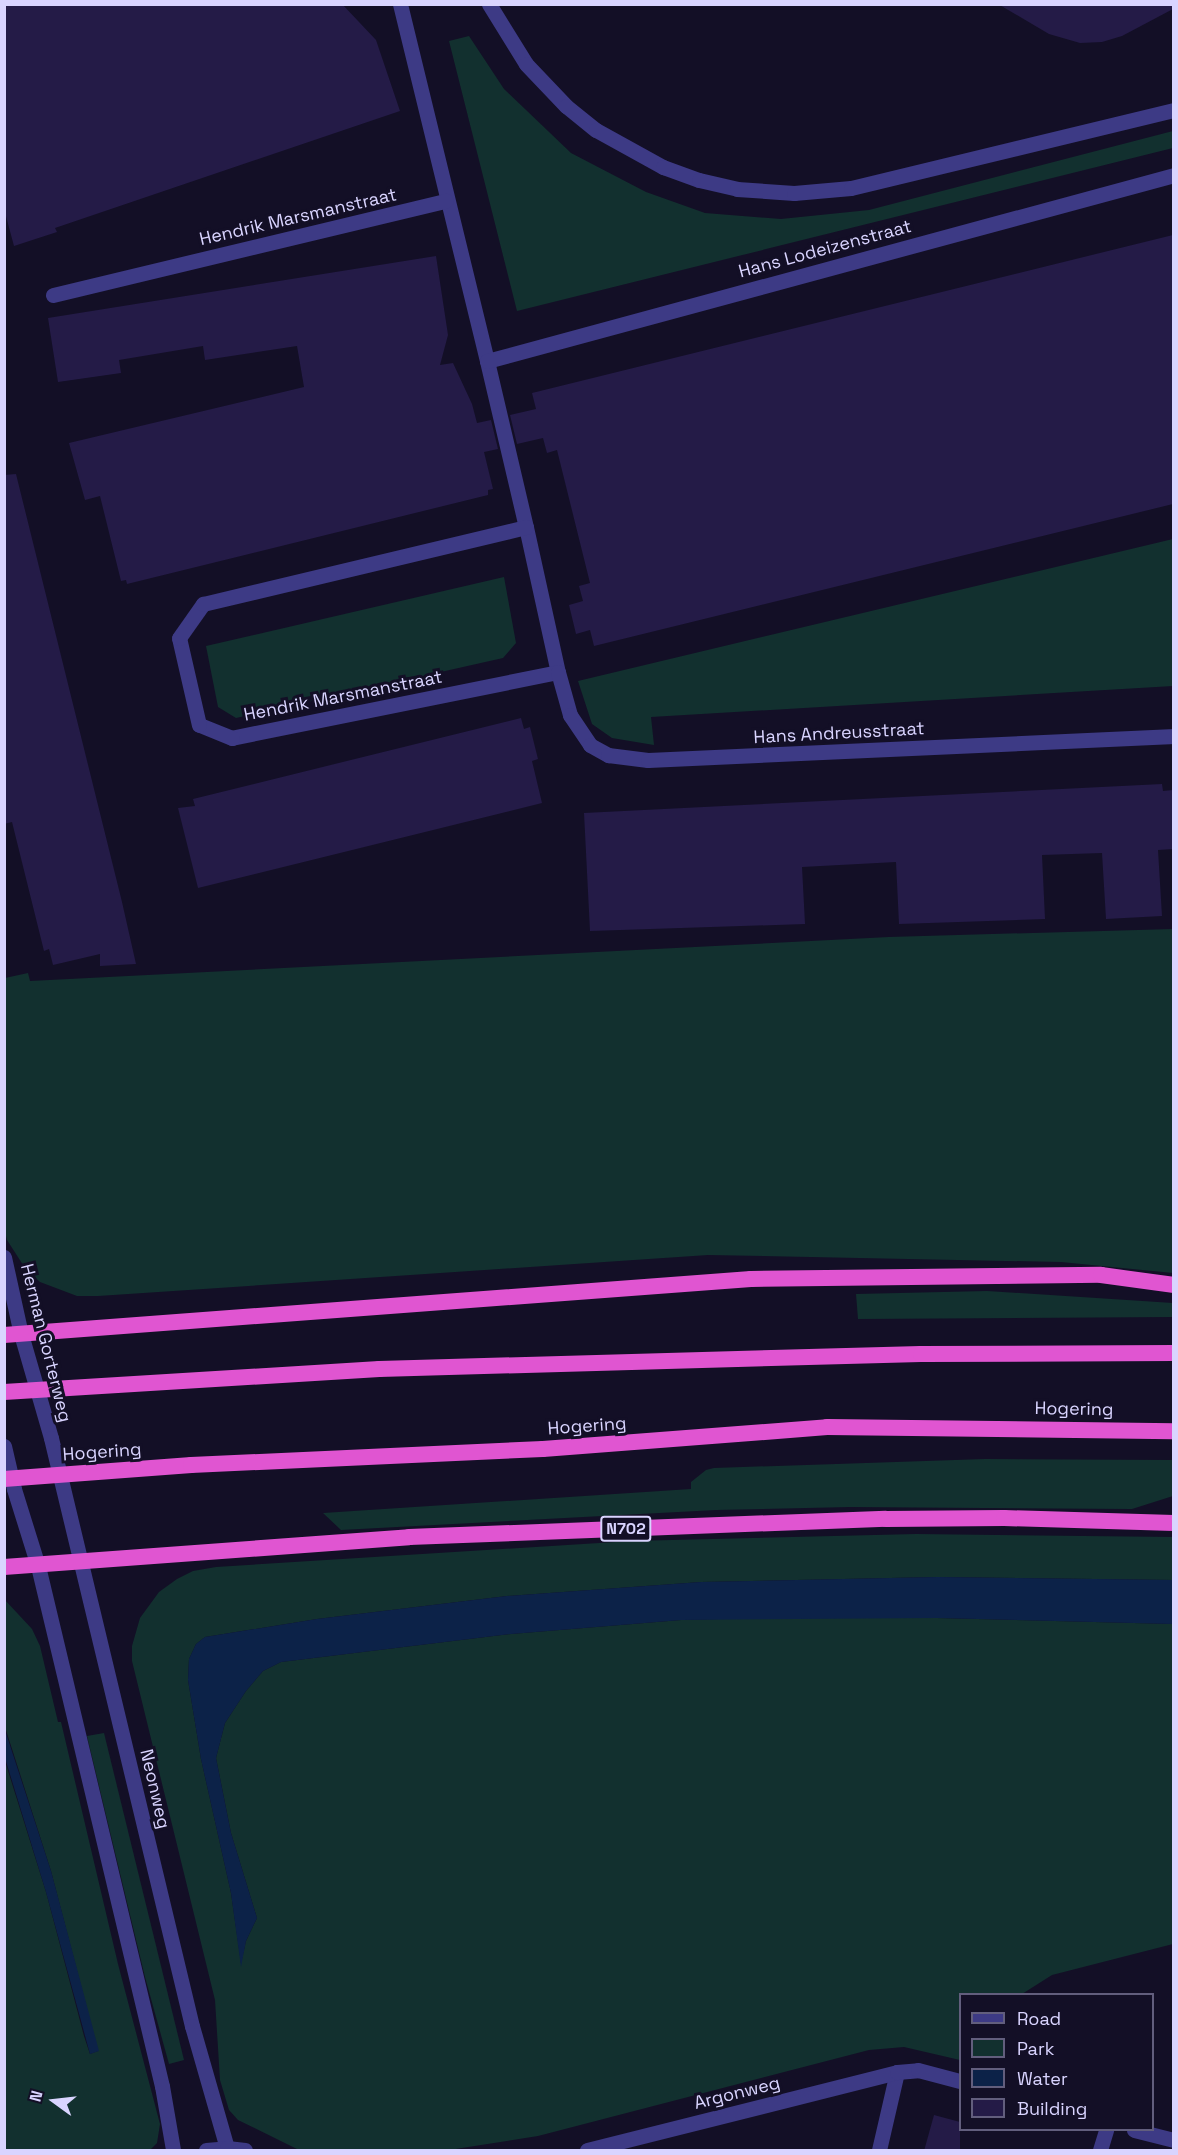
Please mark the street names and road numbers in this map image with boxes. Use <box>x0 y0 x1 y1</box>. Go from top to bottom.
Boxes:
street label: Hendrik Marsmanstraat <box>197 184 399 250</box>
street label: Hans Lodeizenstraat <box>736 216 914 282</box>
street label: Hendrik Marsmanstraat <box>242 666 444 726</box>
street label: Hans Andreusstraat <box>753 718 925 748</box>
street label: Herman Gorterweg <box>16 1262 76 1424</box>
street label: Hogering <box>1034 1398 1114 1420</box>
street label: Hogering <box>547 1412 627 1440</box>
street label: Hogering <box>62 1438 142 1466</box>
road number: N702 <box>599 1516 653 1542</box>
street label: Neonweg <box>135 1747 175 1831</box>
street label: Argonweg <box>692 2072 782 2114</box>

